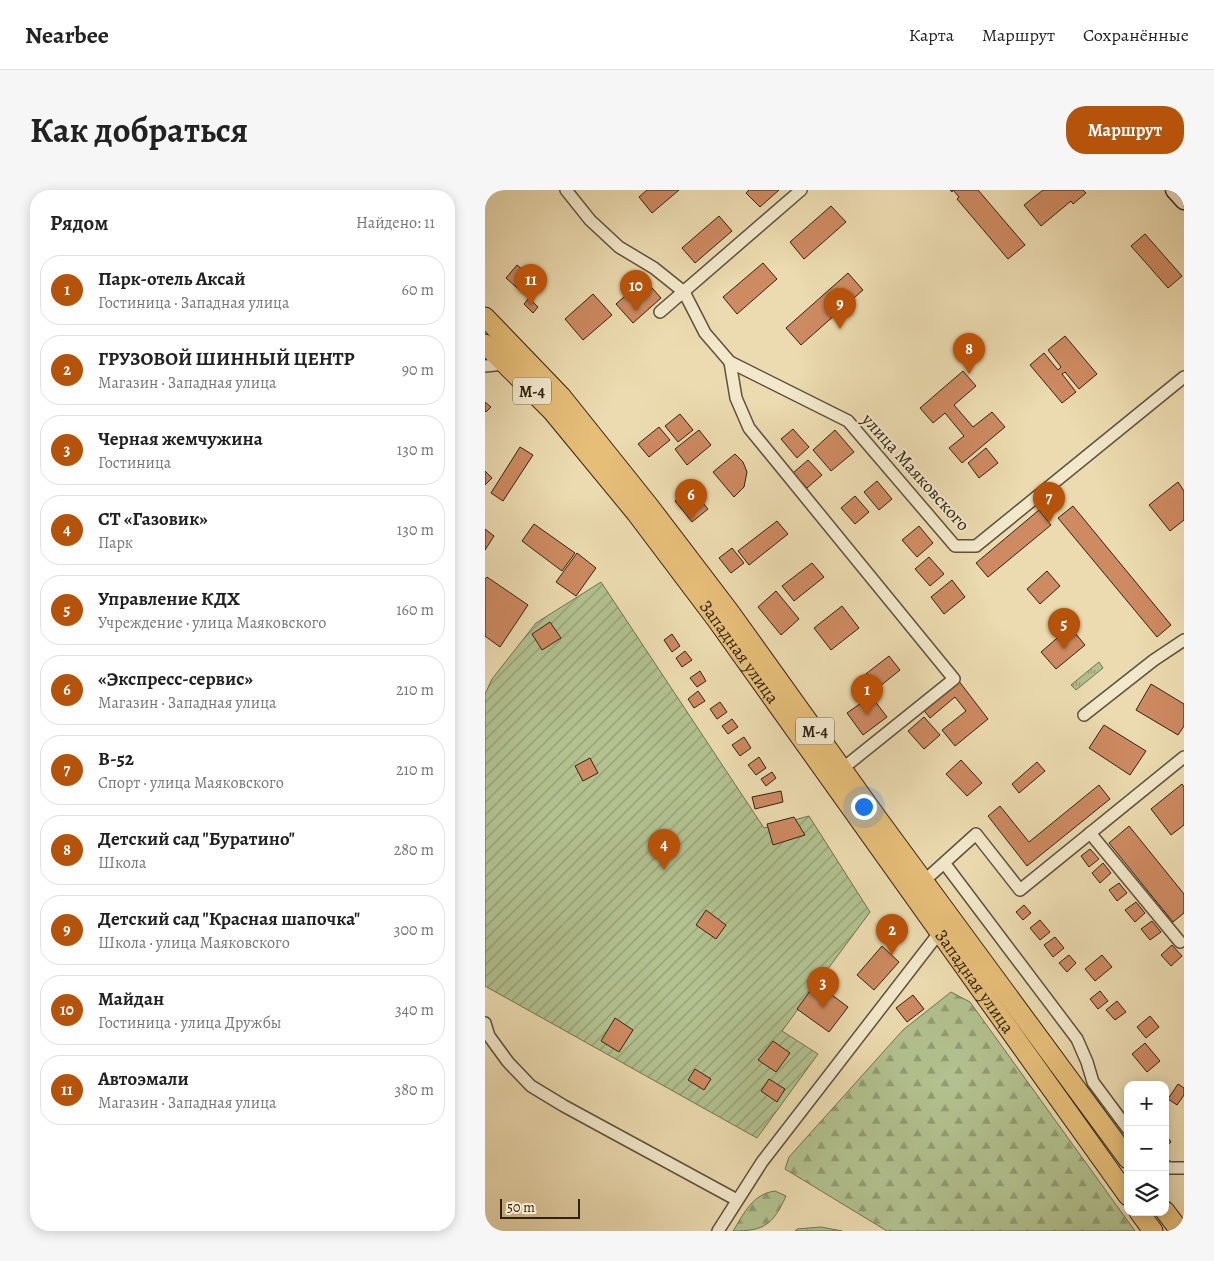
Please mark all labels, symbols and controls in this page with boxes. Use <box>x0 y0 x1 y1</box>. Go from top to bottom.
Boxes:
text: Nearbee <box>25 19 109 51</box>
text: Карта <box>909 23 954 47</box>
text: Маршрут <box>982 23 1055 47</box>
text: Сохранённые <box>1083 23 1189 47</box>
text: Как добраться <box>30 106 248 154</box>
button: Маршрут <box>1066 106 1184 154</box>
text: Рядом <box>50 209 108 237</box>
text: Найдено: 11 <box>356 212 435 234</box>
pin: 11 <box>515 264 547 305</box>
text: Парк-отель Аксай <box>98 266 245 292</box>
pin: 10 <box>620 270 652 311</box>
text: 1 <box>64 279 70 301</box>
text: 60 m <box>402 279 434 301</box>
pin: 9 <box>824 288 856 329</box>
text: Гостиница · Западная улица <box>98 292 289 314</box>
pin: 8 <box>953 333 985 374</box>
text: ГРУЗОВОЙ ШИННЫЙ ЦЕНТР <box>98 346 354 372</box>
text: 2 <box>63 359 71 381</box>
text: 90 m <box>402 359 434 381</box>
text: Магазин · Западная улица <box>98 372 276 394</box>
road number: М-4 <box>513 378 551 405</box>
street label: улица Маяковского <box>856 407 975 536</box>
text: Черная жемчужина <box>98 426 263 452</box>
text: 3 <box>64 439 70 461</box>
text: 130 m <box>397 439 434 461</box>
text: Гостиница <box>98 452 171 474</box>
pin: 6 <box>675 479 707 520</box>
pin: 7 <box>1033 482 1065 523</box>
text: СТ «Газовик» <box>98 506 208 532</box>
text: 4 <box>63 519 71 541</box>
text: 130 m <box>397 519 434 541</box>
text: Парк <box>98 532 133 554</box>
text: Управление КДХ <box>98 586 240 612</box>
street label: Западная улица <box>694 595 785 709</box>
text: 5 <box>64 599 70 621</box>
text: 160 m <box>396 599 434 621</box>
pin: 5 <box>1048 608 1080 649</box>
text: Учреждение · улица Маяковского <box>98 612 326 634</box>
text: «Экспресс-сервис» <box>98 666 253 692</box>
pin: 1 <box>851 674 883 715</box>
text: 6 <box>63 679 71 701</box>
text: 210 m <box>396 679 434 701</box>
text: Магазин · Западная улица <box>98 692 276 714</box>
road number: М-4 <box>796 718 834 744</box>
text: В-52 <box>98 746 134 772</box>
text: 7 <box>64 759 70 781</box>
text: 210 m <box>396 759 434 781</box>
text: Спорт · улица Маяковского <box>98 772 284 794</box>
your location <box>851 794 877 820</box>
text: Детский сад "Буратино" <box>98 826 295 852</box>
pin: 4 <box>648 829 680 870</box>
text: 8 <box>63 839 71 861</box>
text: 280 m <box>394 839 434 861</box>
text: Школа <box>98 852 146 874</box>
text: Детский сад "Красная шапочка" <box>98 906 360 932</box>
pin: 2 <box>876 914 908 955</box>
text: 9 <box>63 919 71 941</box>
text: 300 m <box>394 919 434 941</box>
street label: Западная улица <box>929 925 1020 1039</box>
text: Школа · улица Маяковского <box>98 932 290 954</box>
pin: 3 <box>807 967 839 1008</box>
text: Майдан <box>98 986 164 1012</box>
text: 10 <box>60 999 74 1021</box>
text: 340 m <box>395 999 434 1021</box>
text: Гостиница · улица Дружбы <box>98 1012 282 1034</box>
text: Автоэмали <box>98 1066 189 1092</box>
text: 11 <box>61 1079 73 1101</box>
text: 380 m <box>395 1079 434 1101</box>
map controls <box>1124 1081 1169 1216</box>
button: + <box>1124 1081 1169 1126</box>
text: Магазин · Западная улица <box>98 1092 276 1114</box>
button: − <box>1124 1126 1169 1171</box>
button: layers <box>1124 1171 1169 1216</box>
scale bar <box>500 1196 580 1219</box>
text: 50 m <box>507 1198 535 1217</box>

